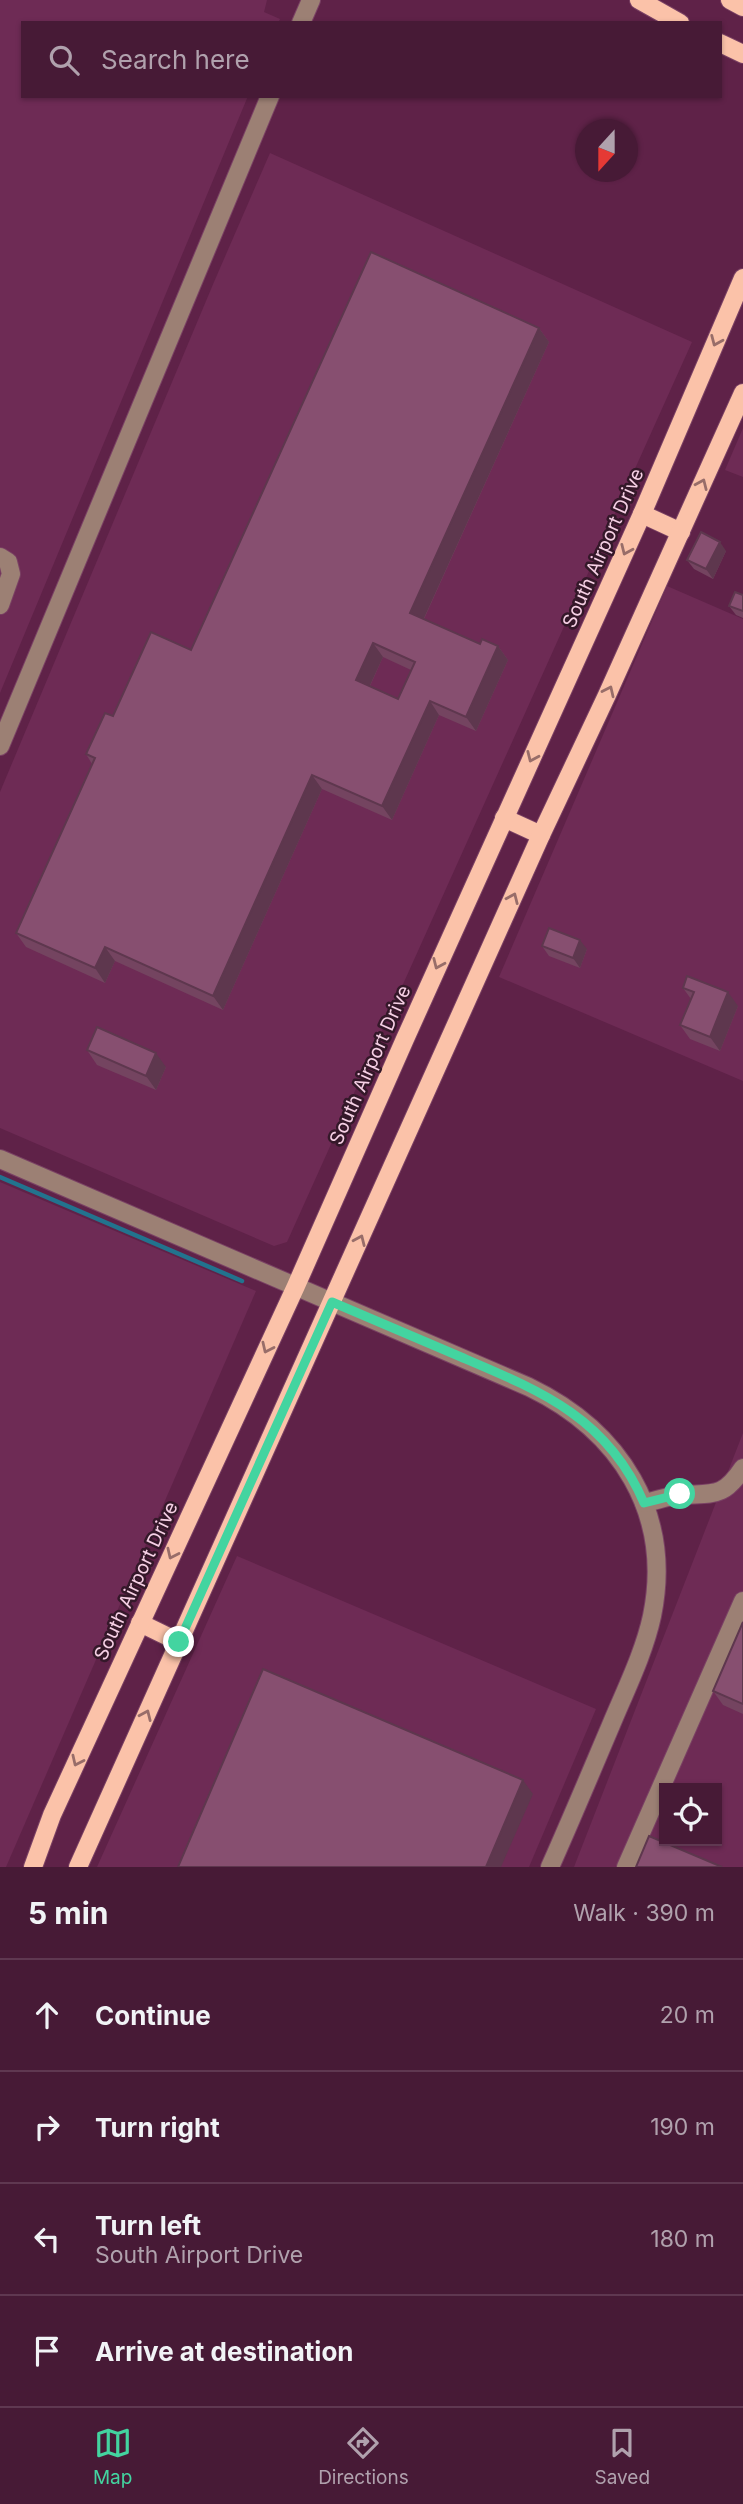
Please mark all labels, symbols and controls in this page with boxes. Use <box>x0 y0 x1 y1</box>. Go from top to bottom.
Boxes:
search box <box>21 21 722 98</box>
icon: search <box>45 41 83 79</box>
text: Search here <box>101 44 250 75</box>
north arrow <box>575 119 638 182</box>
one-way arrow <box>710 334 724 346</box>
street label: South Airport Drive <box>558 465 648 631</box>
one-way arrow <box>694 479 708 491</box>
one-way arrow <box>620 543 634 555</box>
one-way arrow <box>601 686 615 698</box>
one-way arrow <box>526 750 540 762</box>
one-way arrow <box>505 892 519 905</box>
one-way arrow <box>432 957 446 969</box>
street label: South Airport Drive <box>325 982 415 1148</box>
one-way arrow <box>352 1234 366 1247</box>
one-way arrow <box>261 1341 275 1353</box>
route start <box>664 1478 695 1509</box>
street label: South Airport Drive <box>89 1498 183 1664</box>
one-way arrow <box>166 1547 180 1559</box>
route end <box>163 1626 194 1657</box>
one-way arrow <box>138 1710 152 1722</box>
one-way arrow <box>71 1754 85 1766</box>
map controls <box>659 1783 722 1846</box>
button: locate <box>659 1783 722 1846</box>
text: 5 min <box>28 1895 108 1931</box>
text: Walk · 390 m <box>573 1899 715 1927</box>
icon: ahead <box>28 1996 66 2034</box>
text: Continue <box>95 2000 211 2031</box>
text: 20 m <box>660 2001 715 2029</box>
icon: right <box>28 2108 66 2146</box>
text: Turn right <box>95 2112 220 2143</box>
text: 190 m <box>650 2113 715 2141</box>
text: Turn left <box>95 2210 201 2241</box>
icon: left <box>28 2220 66 2258</box>
text: 180 m <box>650 2225 715 2253</box>
text: South Airport Drive <box>95 2241 303 2269</box>
icon: arrive <box>28 2332 66 2370</box>
text: Arrive at destination <box>95 2336 354 2367</box>
tab: Map <box>93 2424 132 2489</box>
tab: Directions <box>318 2424 409 2489</box>
tab: Saved <box>594 2424 650 2489</box>

